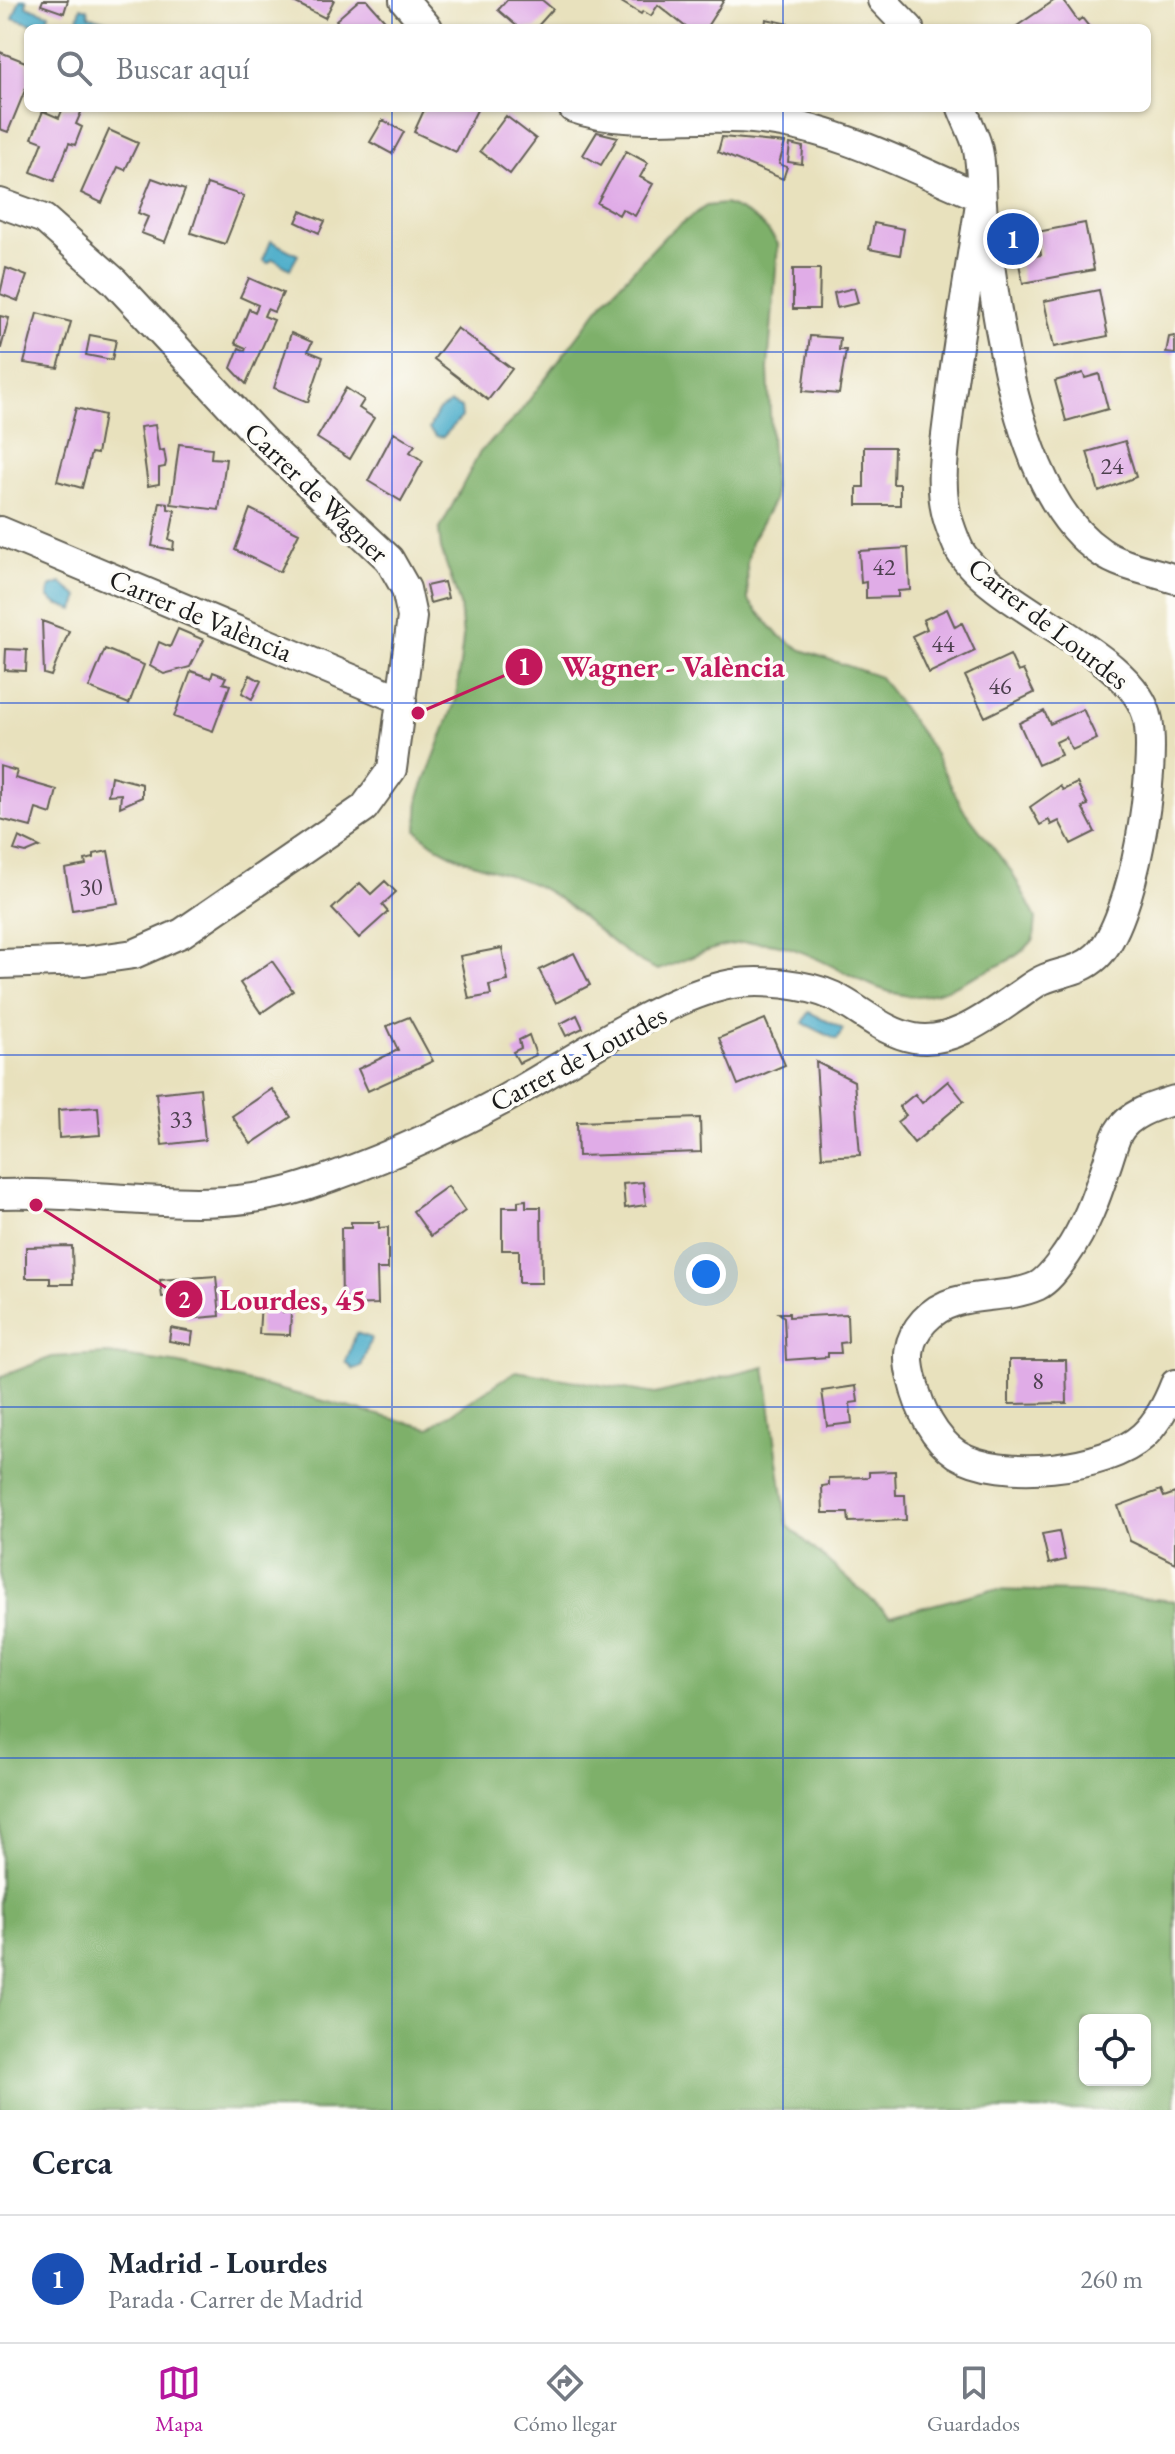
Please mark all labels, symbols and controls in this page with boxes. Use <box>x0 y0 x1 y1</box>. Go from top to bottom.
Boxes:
search box <box>24 24 1151 112</box>
icon: search <box>52 46 96 90</box>
text: Buscar aquí <box>116 49 250 88</box>
pin: 1 <box>987 209 1039 269</box>
street label: Carrer de Wagner <box>237 414 397 571</box>
house number: 24 <box>1100 450 1124 481</box>
street label: Carrer de Lourdes <box>961 549 1137 697</box>
house number: 42 <box>872 551 896 582</box>
street label: Carrer de València <box>104 560 299 670</box>
house number: 44 <box>931 628 955 659</box>
callout: Wagner - València <box>504 640 801 694</box>
text: Wagner - València <box>561 647 786 686</box>
text: 1 <box>518 651 530 682</box>
house number: 46 <box>988 670 1012 701</box>
house number: 30 <box>79 871 103 902</box>
street label: Carrer de Lourdes <box>484 996 672 1120</box>
house number: 33 <box>169 1103 193 1134</box>
your location <box>686 1254 726 1294</box>
callout: Lourdes, 45 <box>164 1272 383 1326</box>
text: Lourdes, 45 <box>219 1280 367 1319</box>
text: 2 <box>178 1284 191 1315</box>
house number: 8 <box>1032 1365 1044 1396</box>
map controls <box>1079 2014 1151 2086</box>
button: locate <box>1079 2014 1151 2086</box>
text: Cerca <box>32 2140 112 2184</box>
text: Madrid - Lourdes <box>108 2243 327 2282</box>
text: 1 <box>51 2262 65 2296</box>
text: 260 m <box>1080 2262 1143 2296</box>
text: Parada · Carrer de Madrid <box>108 2282 363 2316</box>
tab: Mapa <box>155 2361 203 2438</box>
tab: Cómo llegar <box>513 2361 617 2438</box>
tab: Guardados <box>927 2361 1020 2438</box>

